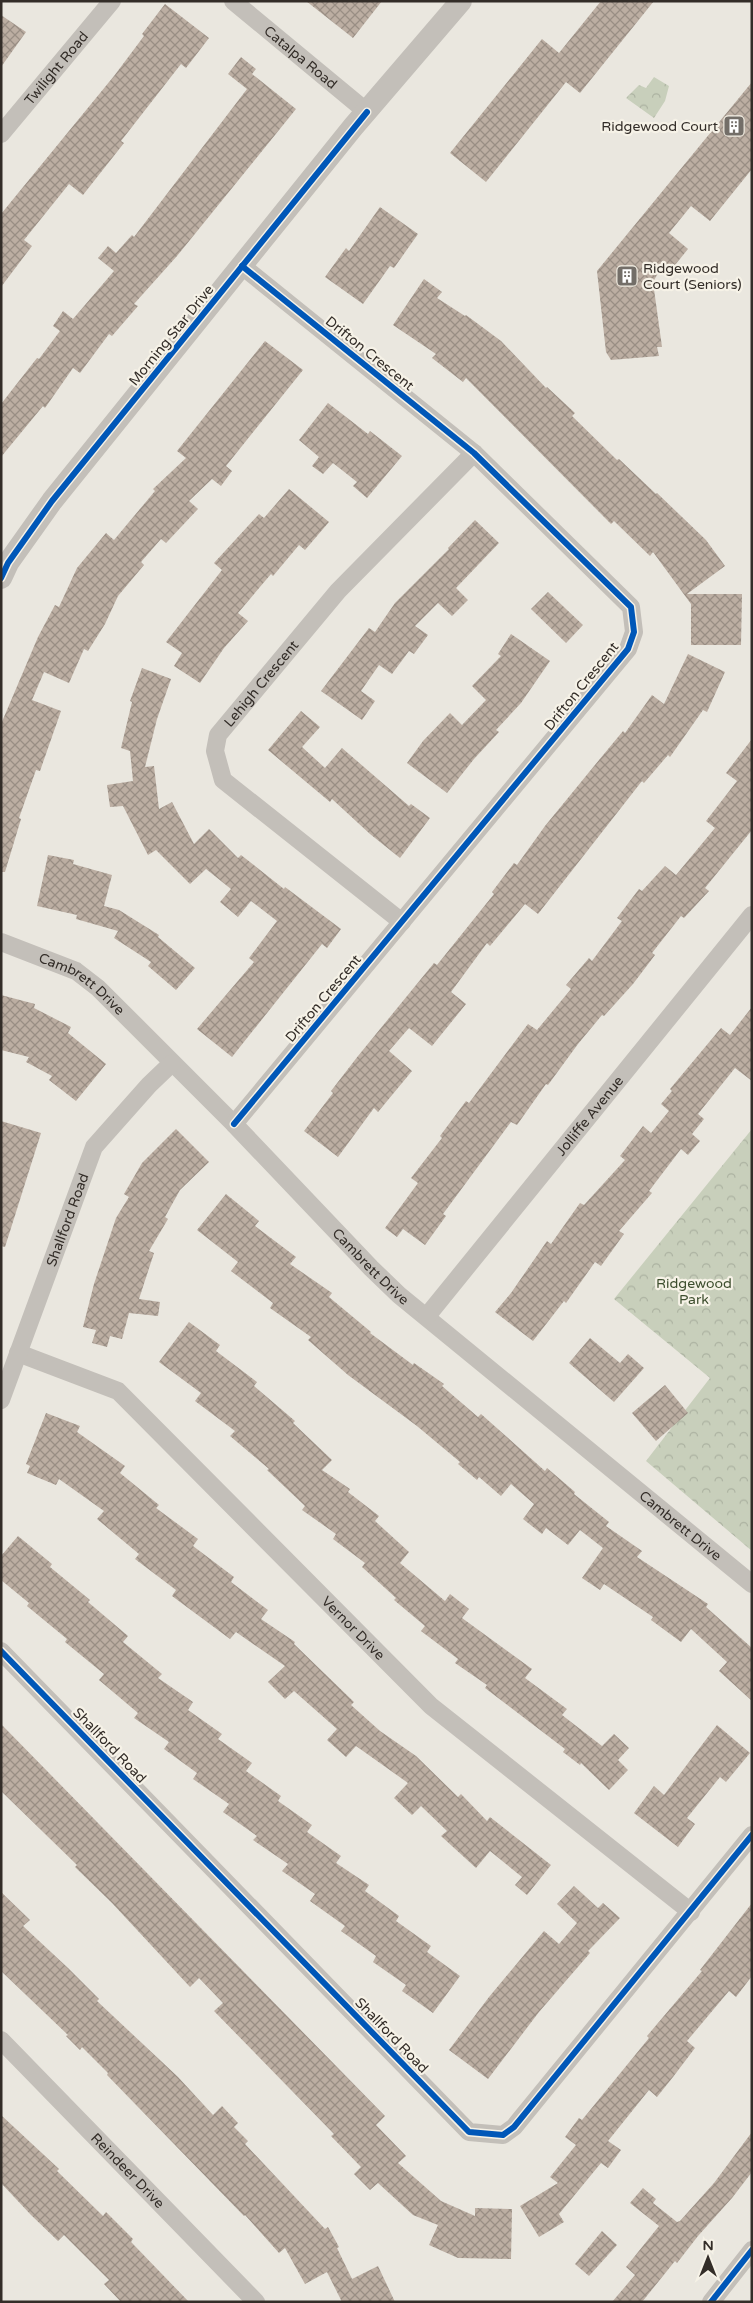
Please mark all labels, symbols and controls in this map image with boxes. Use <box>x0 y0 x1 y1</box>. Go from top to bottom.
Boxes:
street label: Catalpa Road <box>260 22 340 93</box>
street label: Twilight Road <box>21 28 92 108</box>
building icon: Ridgewood Court <box>722 114 746 138</box>
place label: Ridgewood Court <box>601 118 719 135</box>
place label: Ridgewood Court (Seniors) <box>643 260 742 293</box>
building icon: Ridgewood Court (Seniors) <box>615 264 639 288</box>
street label: Morning Star Drive <box>125 281 217 389</box>
street label: Drifton Crescent <box>322 313 418 395</box>
street label: Lehigh Crescent <box>220 636 303 731</box>
street label: Drifton Crescent <box>541 638 623 734</box>
street label: Cambrett Drive <box>36 949 128 1019</box>
street label: Drifton Crescent <box>282 951 365 1045</box>
street label: Jolliffe Avenue <box>552 1073 627 1159</box>
street label: Shallford Road <box>43 1171 93 1269</box>
street label: Cambrett Drive <box>329 1225 412 1309</box>
park label: Ridgewood Park <box>656 1275 732 1308</box>
street label: Cambrett Drive <box>636 1487 725 1565</box>
street label: Vernor Drive <box>318 1593 388 1664</box>
street label: Shallford Road <box>69 1704 150 1787</box>
street label: Shallford Road <box>351 1994 432 2077</box>
street label: Reindeer Drive <box>87 2130 168 2212</box>
north arrow <box>683 2233 733 2283</box>
text: N <box>702 2237 714 2254</box>

